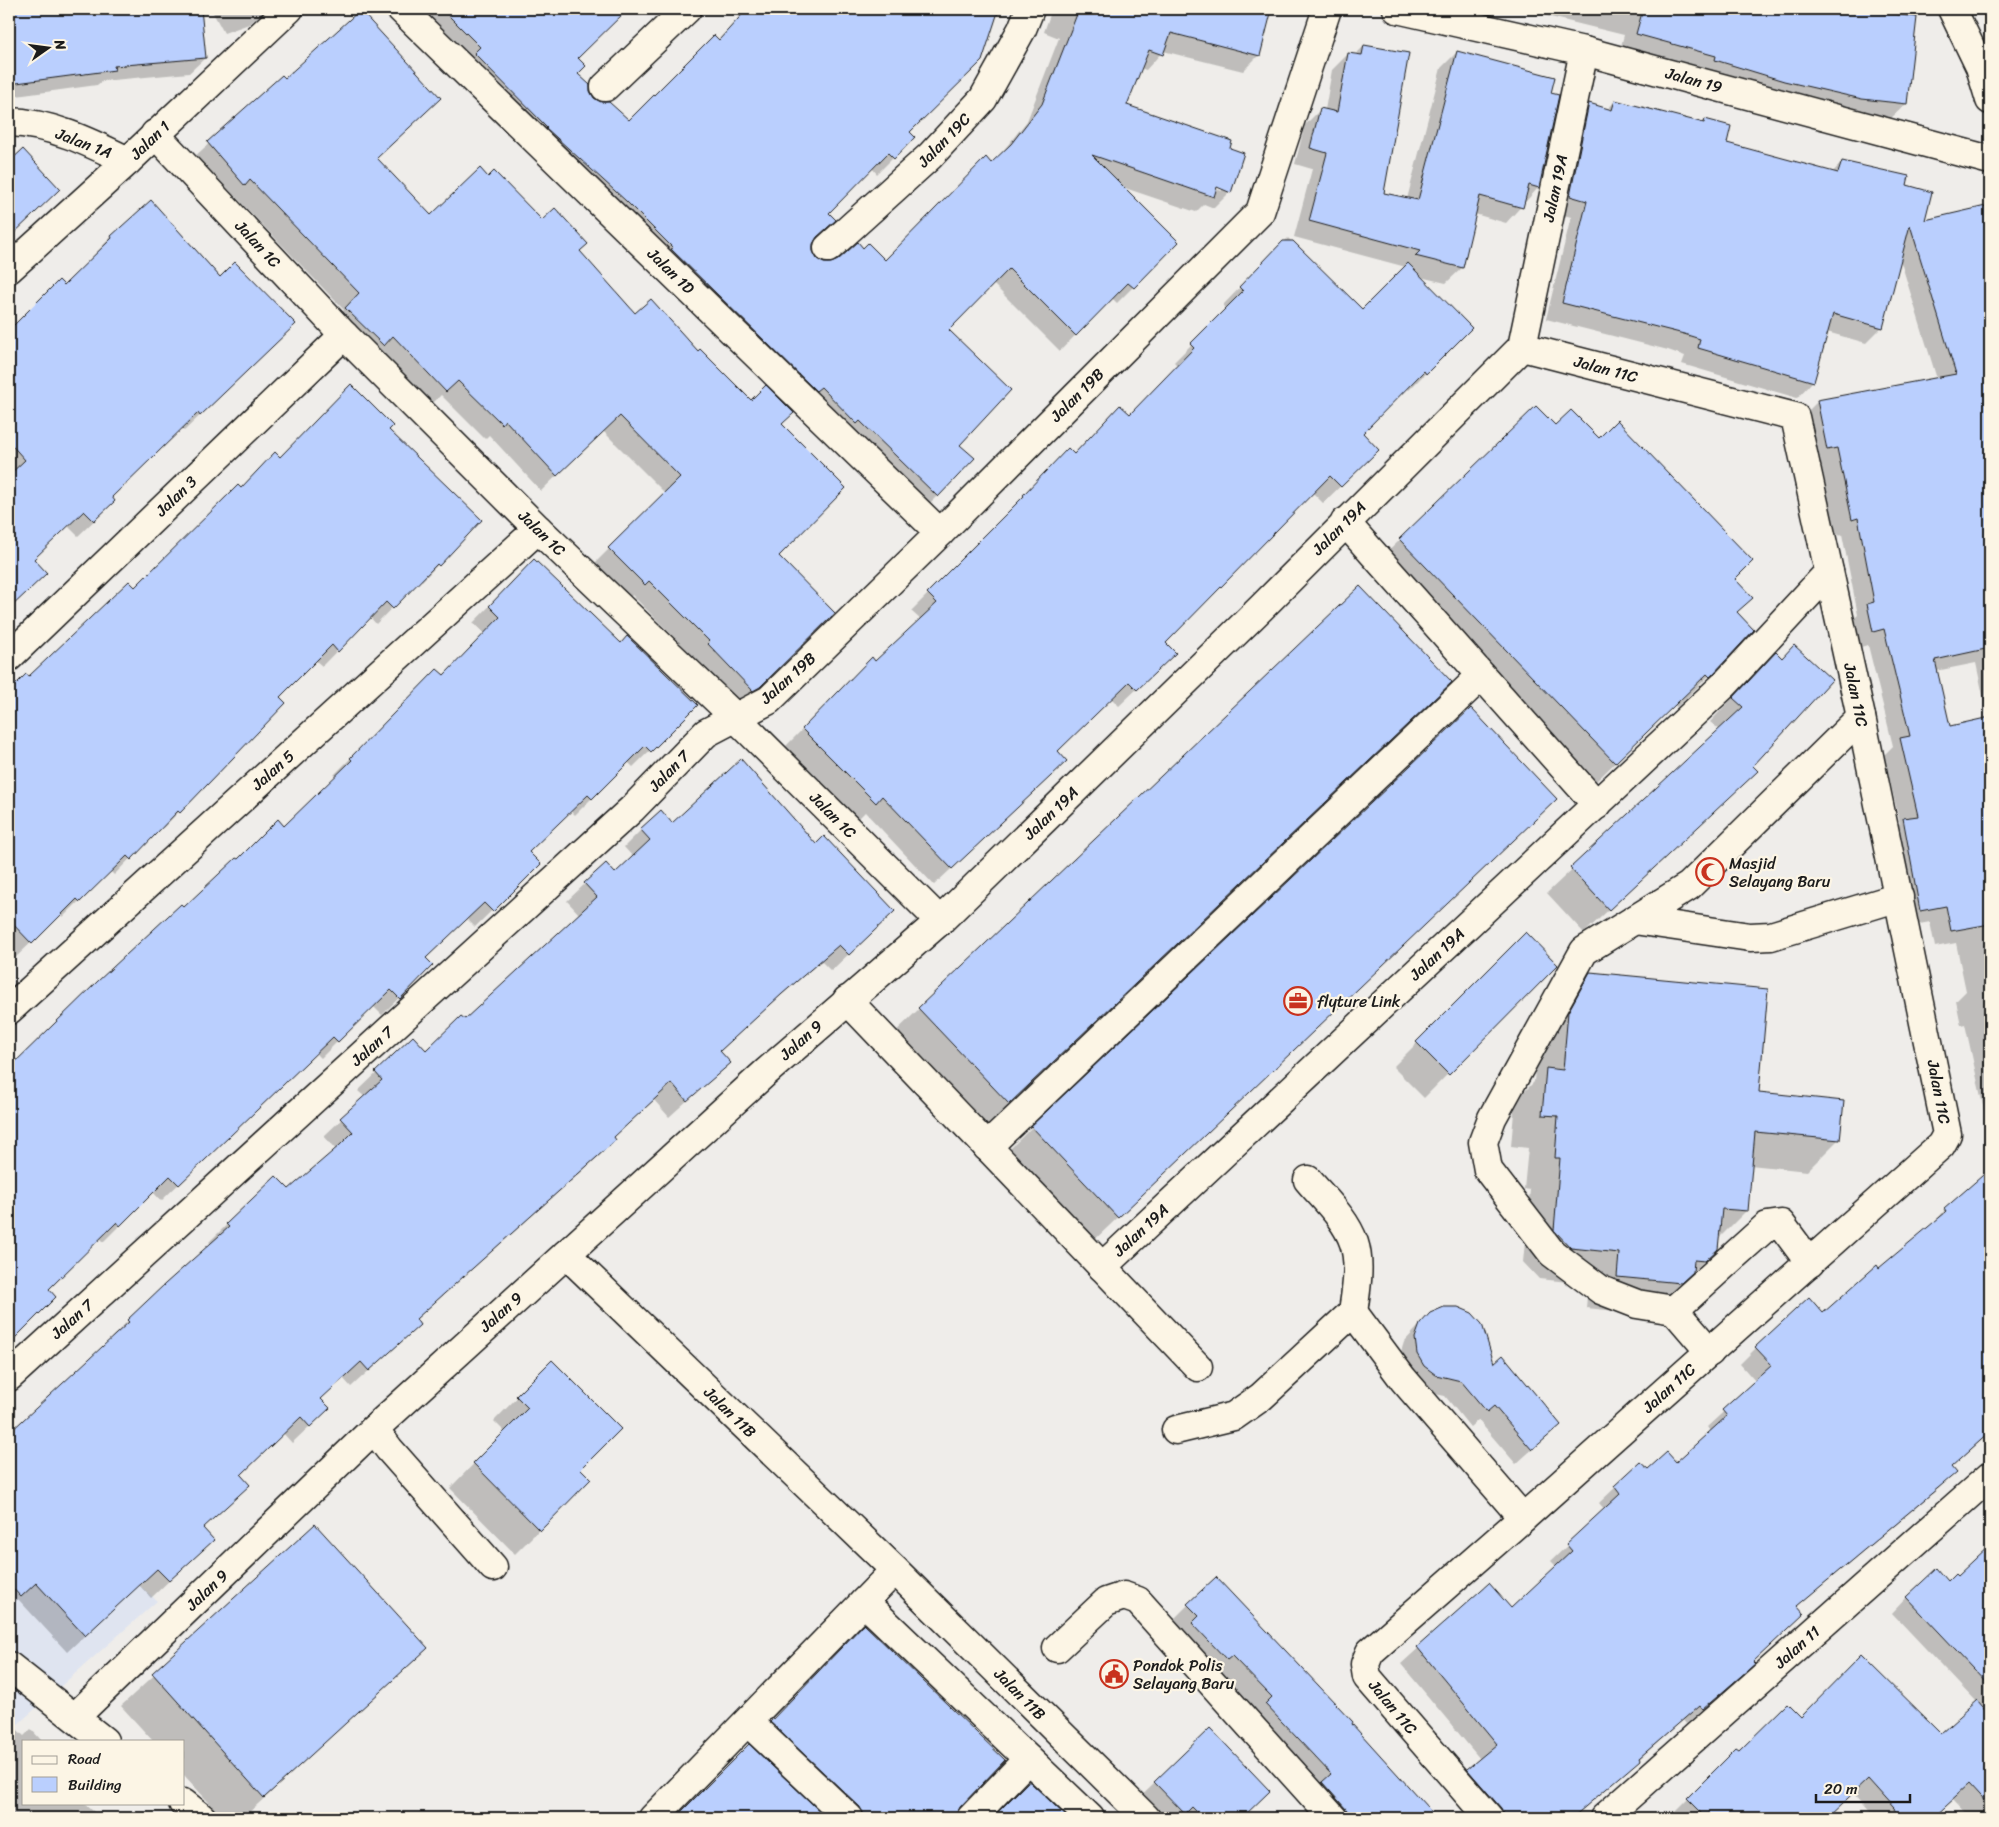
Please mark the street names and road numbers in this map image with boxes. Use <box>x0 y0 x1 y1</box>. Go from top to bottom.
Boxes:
street label: Jalan 19 <box>1661 58 1726 102</box>
street label: Jalan 19C <box>909 106 978 175</box>
street label: Jalan 1 <box>122 113 177 168</box>
street label: Jalan 1A <box>51 119 116 167</box>
street label: Jalan 19A <box>1534 152 1576 225</box>
street label: Jalan 1C <box>227 212 288 275</box>
street label: Jalan 1D <box>640 240 702 302</box>
street label: Jalan 11C <box>1570 346 1641 391</box>
street label: Jalan 19B <box>1042 361 1111 430</box>
street label: Jalan 3 <box>147 468 204 524</box>
street label: Jalan 19A <box>1304 494 1373 563</box>
street label: Jalan 1C <box>510 502 573 564</box>
street label: Jalan 19B <box>752 645 823 712</box>
street label: Jalan 11C <box>1835 659 1877 730</box>
street label: Jalan 5 <box>244 742 302 798</box>
street label: Jalan 7 <box>640 742 697 800</box>
street label: Jalan 19A <box>1016 779 1086 848</box>
street label: Jalan 1C <box>802 784 864 846</box>
street label: Jalan 19A <box>1401 920 1472 989</box>
street label: Jalan 9 <box>772 1012 830 1068</box>
street label: Jalan 7 <box>343 1018 401 1074</box>
street label: Jalan 11C <box>1918 1057 1959 1127</box>
street label: Jalan 19A <box>1105 1196 1176 1265</box>
street label: Jalan 9 <box>472 1284 530 1340</box>
street label: Jalan 7 <box>43 1291 101 1347</box>
street label: Jalan 11C <box>1635 1356 1703 1421</box>
street label: Jalan 11B <box>696 1378 763 1445</box>
street label: Jalan 9 <box>178 1562 235 1619</box>
street label: Jalan 11 <box>1766 1618 1827 1677</box>
street label: Jalan 11B <box>986 1660 1053 1727</box>
street label: Jalan 11C <box>1360 1672 1425 1741</box>

